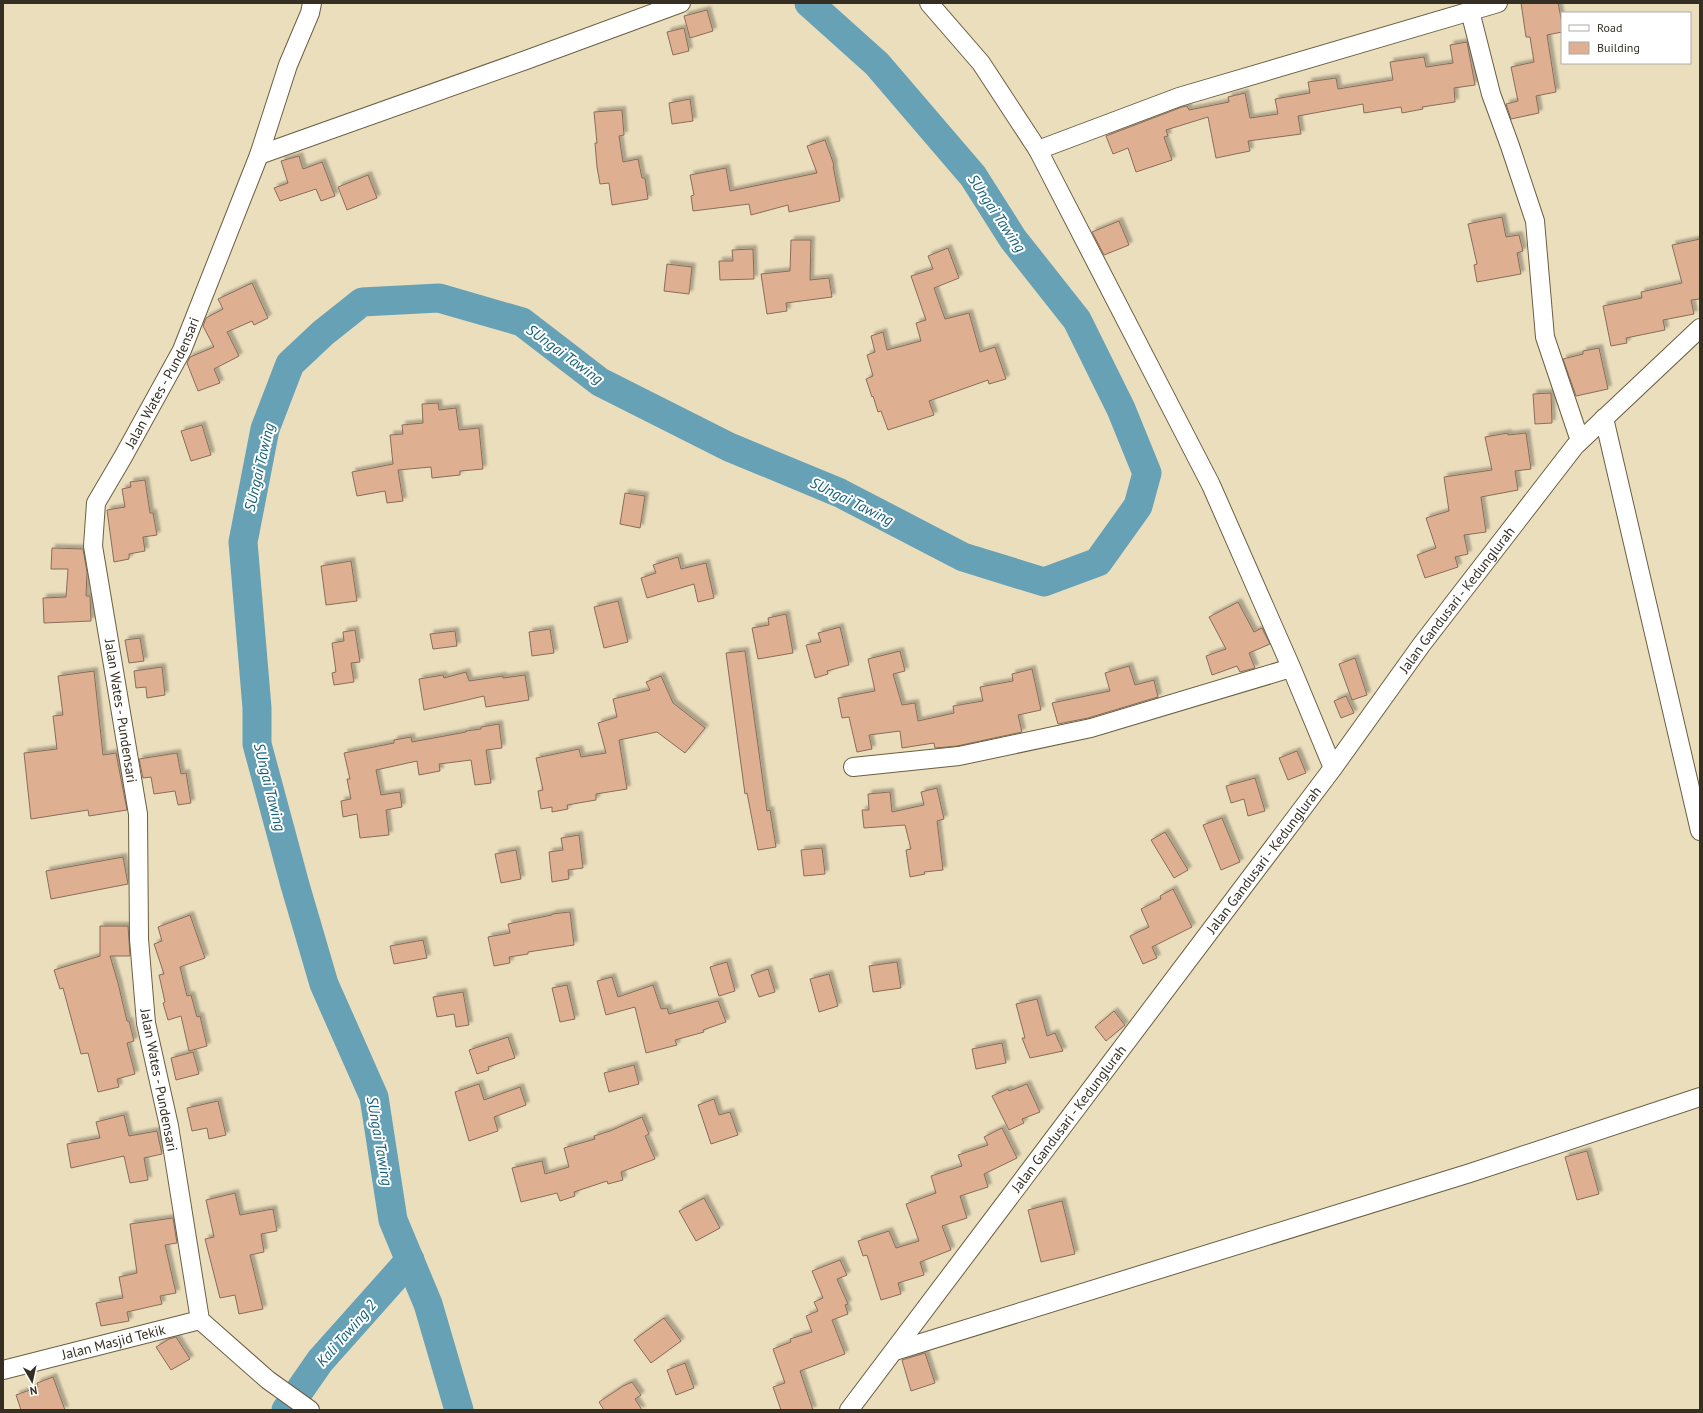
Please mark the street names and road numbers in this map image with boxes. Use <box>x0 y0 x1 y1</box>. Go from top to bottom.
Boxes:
street label: Jalan Wates - Pundensari <box>120 314 203 452</box>
street label: Jalan Gandusari - Kedunglurah <box>1395 523 1519 677</box>
street label: Jalan Wates - Pundensari <box>101 637 141 784</box>
street label: Jalan Gandusari - Kedunglurah <box>1202 783 1325 938</box>
street label: Jalan Wates - Pundensari <box>136 1006 182 1153</box>
street label: Jalan Gandusari - Kedunglurah <box>1007 1041 1130 1197</box>
street label: Jalan Masjid Tekik <box>59 1320 167 1364</box>

